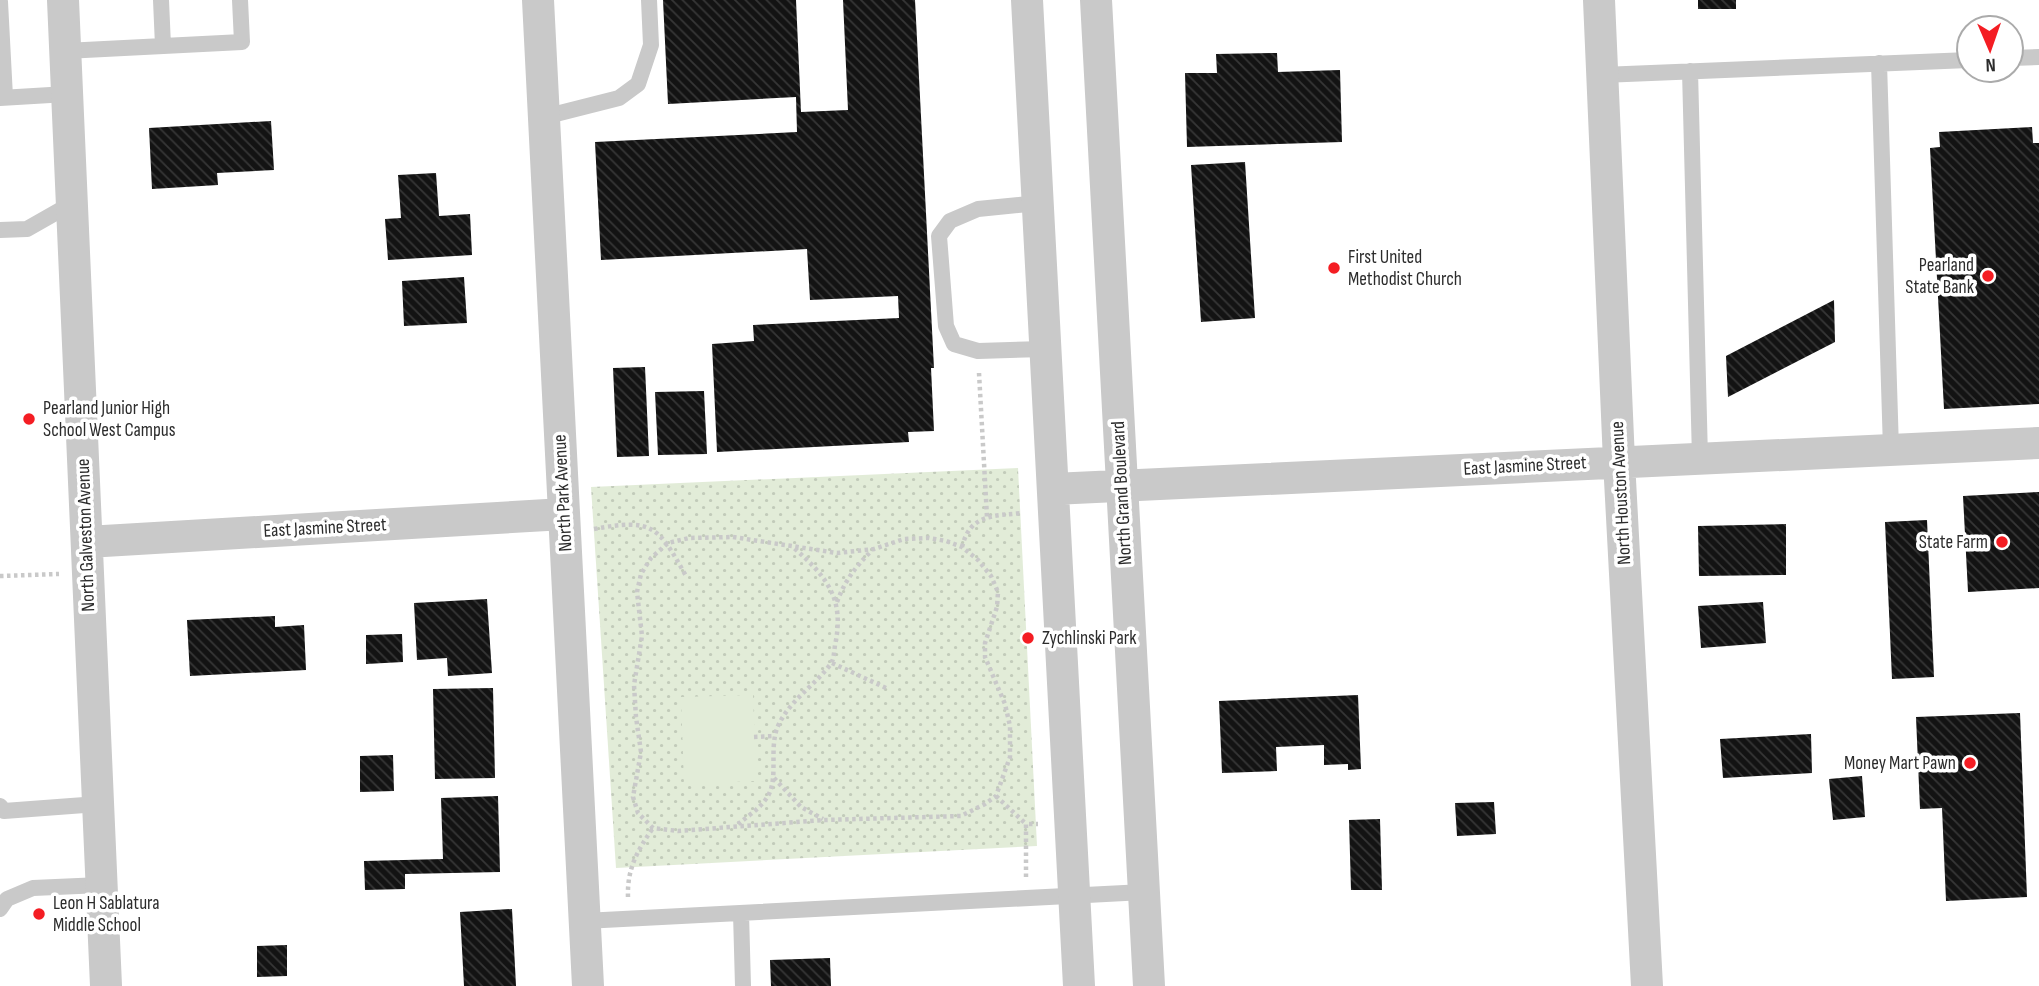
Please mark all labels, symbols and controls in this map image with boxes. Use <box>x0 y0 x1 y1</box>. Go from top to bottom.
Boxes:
north arrow <box>1955 14 2025 84</box>
text: N <box>1985 53 1996 76</box>
place label: First United Methodist Church <box>1348 246 1462 291</box>
place label: Pearland State Bank <box>1905 254 1975 299</box>
marker: First United Methodist Church <box>1326 260 1342 276</box>
marker: Pearland State Bank <box>1980 268 1996 284</box>
place label: Pearland Junior High School West Campus <box>43 397 176 442</box>
marker: Pearland Junior High School West Campus <box>21 411 37 427</box>
street label: North Grand Boulevard <box>1107 420 1137 566</box>
street label: North Houston Avenue <box>1606 421 1636 565</box>
street label: North Park Avenue <box>548 434 578 552</box>
street label: East Jasmine Street <box>1463 451 1587 481</box>
street label: North Galveston Avenue <box>72 458 100 612</box>
street label: East Jasmine Street <box>263 513 387 543</box>
place label: State Farm <box>1919 531 1988 554</box>
marker: State Farm <box>1994 534 2010 550</box>
place label: Zychlinski Park <box>1042 627 1137 650</box>
marker: Zychlinski Park <box>1020 630 1036 646</box>
place label: Money Mart Pawn <box>1844 752 1956 775</box>
marker: Money Mart Pawn <box>1962 755 1978 771</box>
place label: Leon H Sablatura Middle School <box>53 892 160 937</box>
marker: Leon H Sablatura Middle School <box>31 906 47 922</box>

